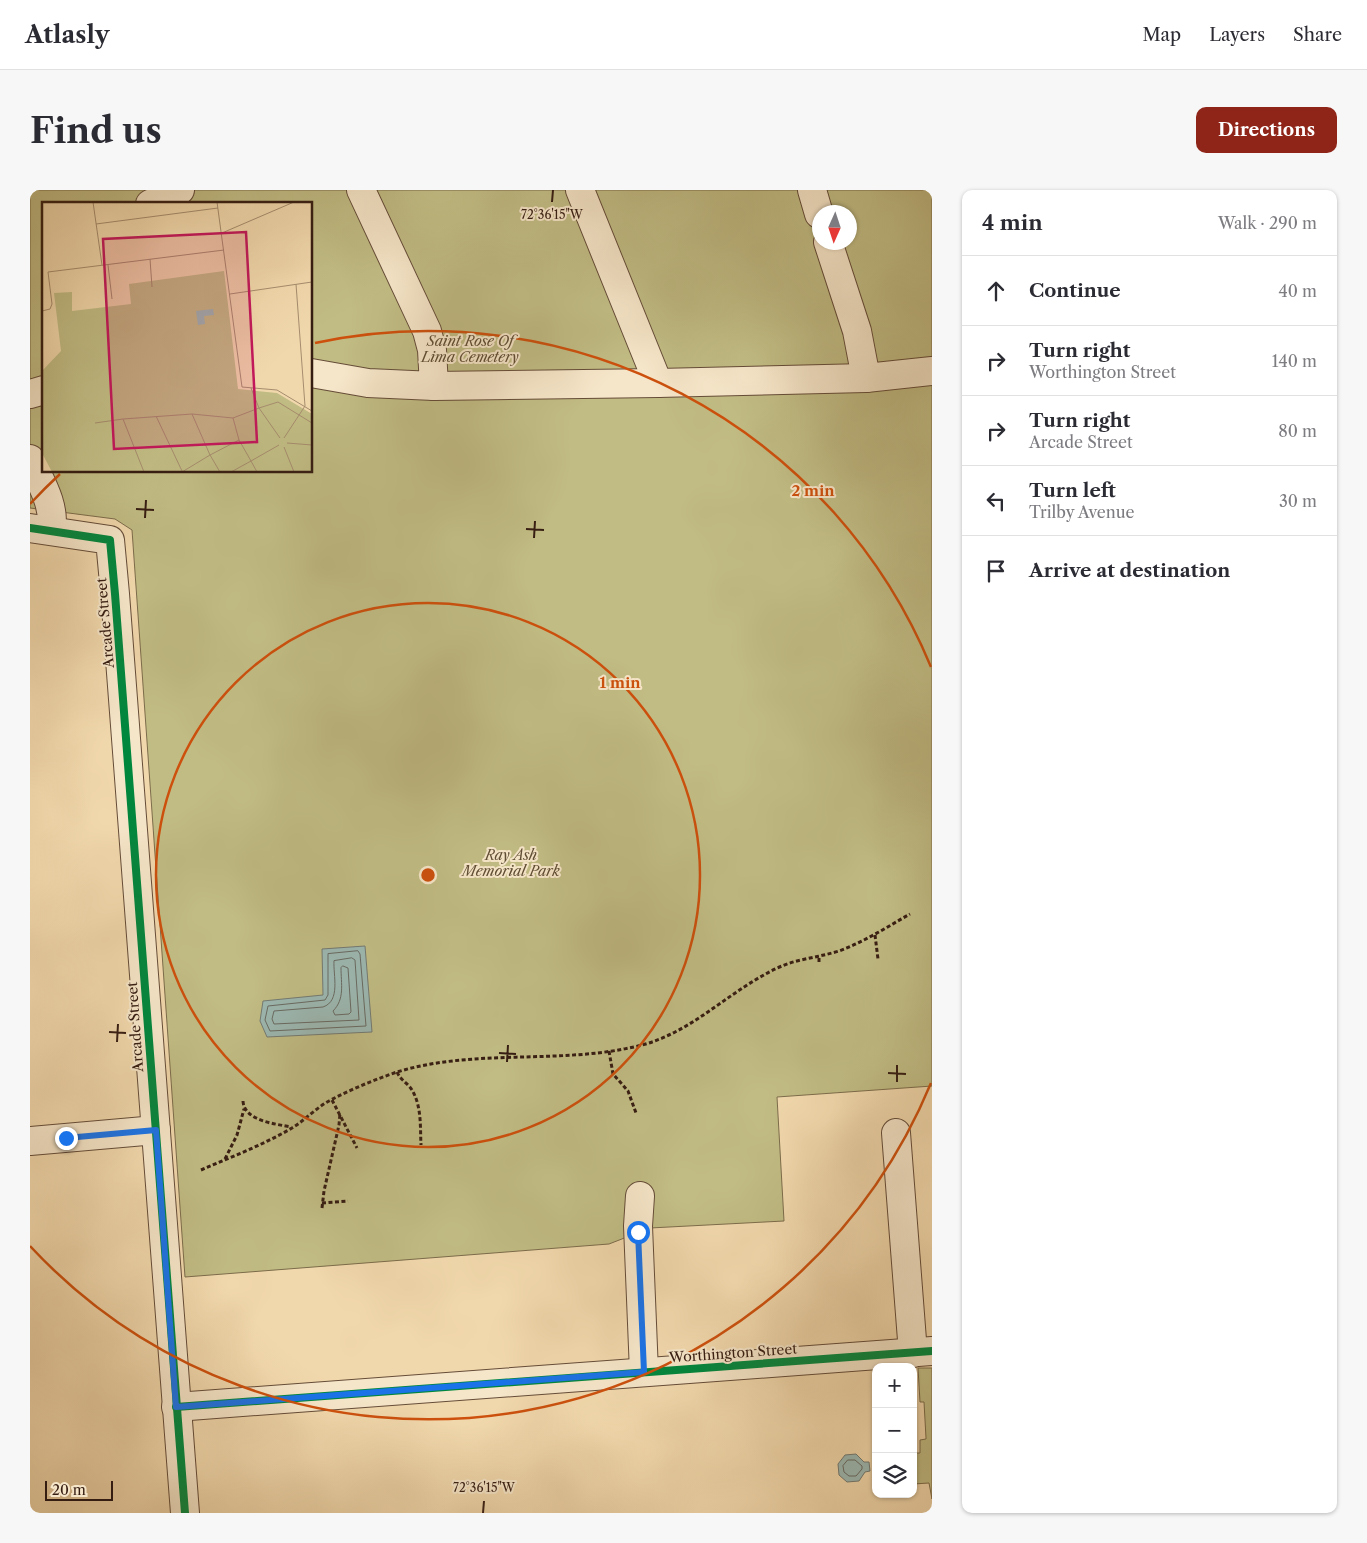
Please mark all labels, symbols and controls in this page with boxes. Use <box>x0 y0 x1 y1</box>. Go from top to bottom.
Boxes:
text: Atlasly <box>25 20 109 49</box>
text: Map <box>1143 24 1181 46</box>
text: Layers <box>1209 24 1265 46</box>
text: Share <box>1293 24 1342 46</box>
button: Directions <box>1196 107 1337 153</box>
text: Find us <box>30 109 162 152</box>
inset map <box>42 202 312 472</box>
north arrow <box>812 205 857 250</box>
text: 72°36'15"W <box>521 207 584 222</box>
text: 4 min <box>982 210 1043 235</box>
text: Walk · 290 m <box>1218 213 1317 233</box>
icon: ahead <box>982 277 1010 305</box>
text: Continue <box>1029 279 1121 302</box>
text: 40 m <box>1278 281 1317 301</box>
park label: Saint Rose Of Lima Cemetery <box>420 332 519 366</box>
text: Turn right <box>1029 339 1130 362</box>
icon: right <box>982 347 1010 375</box>
text: 140 m <box>1272 351 1317 371</box>
text: Worthington Street <box>1029 362 1176 382</box>
text: Turn right <box>1029 409 1130 432</box>
icon: right <box>982 417 1010 445</box>
text: 80 m <box>1278 421 1317 441</box>
text: Arcade Street <box>1029 432 1133 452</box>
text: Turn left <box>1029 479 1116 502</box>
text: 2 min <box>791 481 835 500</box>
icon: left <box>982 487 1010 515</box>
text: 30 m <box>1279 491 1317 511</box>
text: Trilby Avenue <box>1029 502 1135 522</box>
icon: arrive <box>982 557 1010 585</box>
text: Arrive at destination <box>1029 559 1230 582</box>
street label: Arcade Street <box>92 577 118 670</box>
text: 1 min <box>599 673 641 692</box>
park label: Ray Ash Memorial Park <box>460 846 561 880</box>
centre of rings <box>419 866 437 884</box>
street label: Arcade Street <box>123 981 147 1074</box>
route end <box>55 1127 78 1150</box>
route start <box>627 1221 650 1244</box>
street label: Worthington Street <box>667 1340 798 1367</box>
map controls <box>872 1363 917 1498</box>
button: + <box>872 1363 917 1408</box>
button: − <box>872 1408 917 1453</box>
button: layers <box>872 1453 917 1498</box>
scale bar <box>45 1478 112 1501</box>
text: 72°36'15"W <box>453 1480 516 1495</box>
text: 20 m <box>52 1481 86 1499</box>

